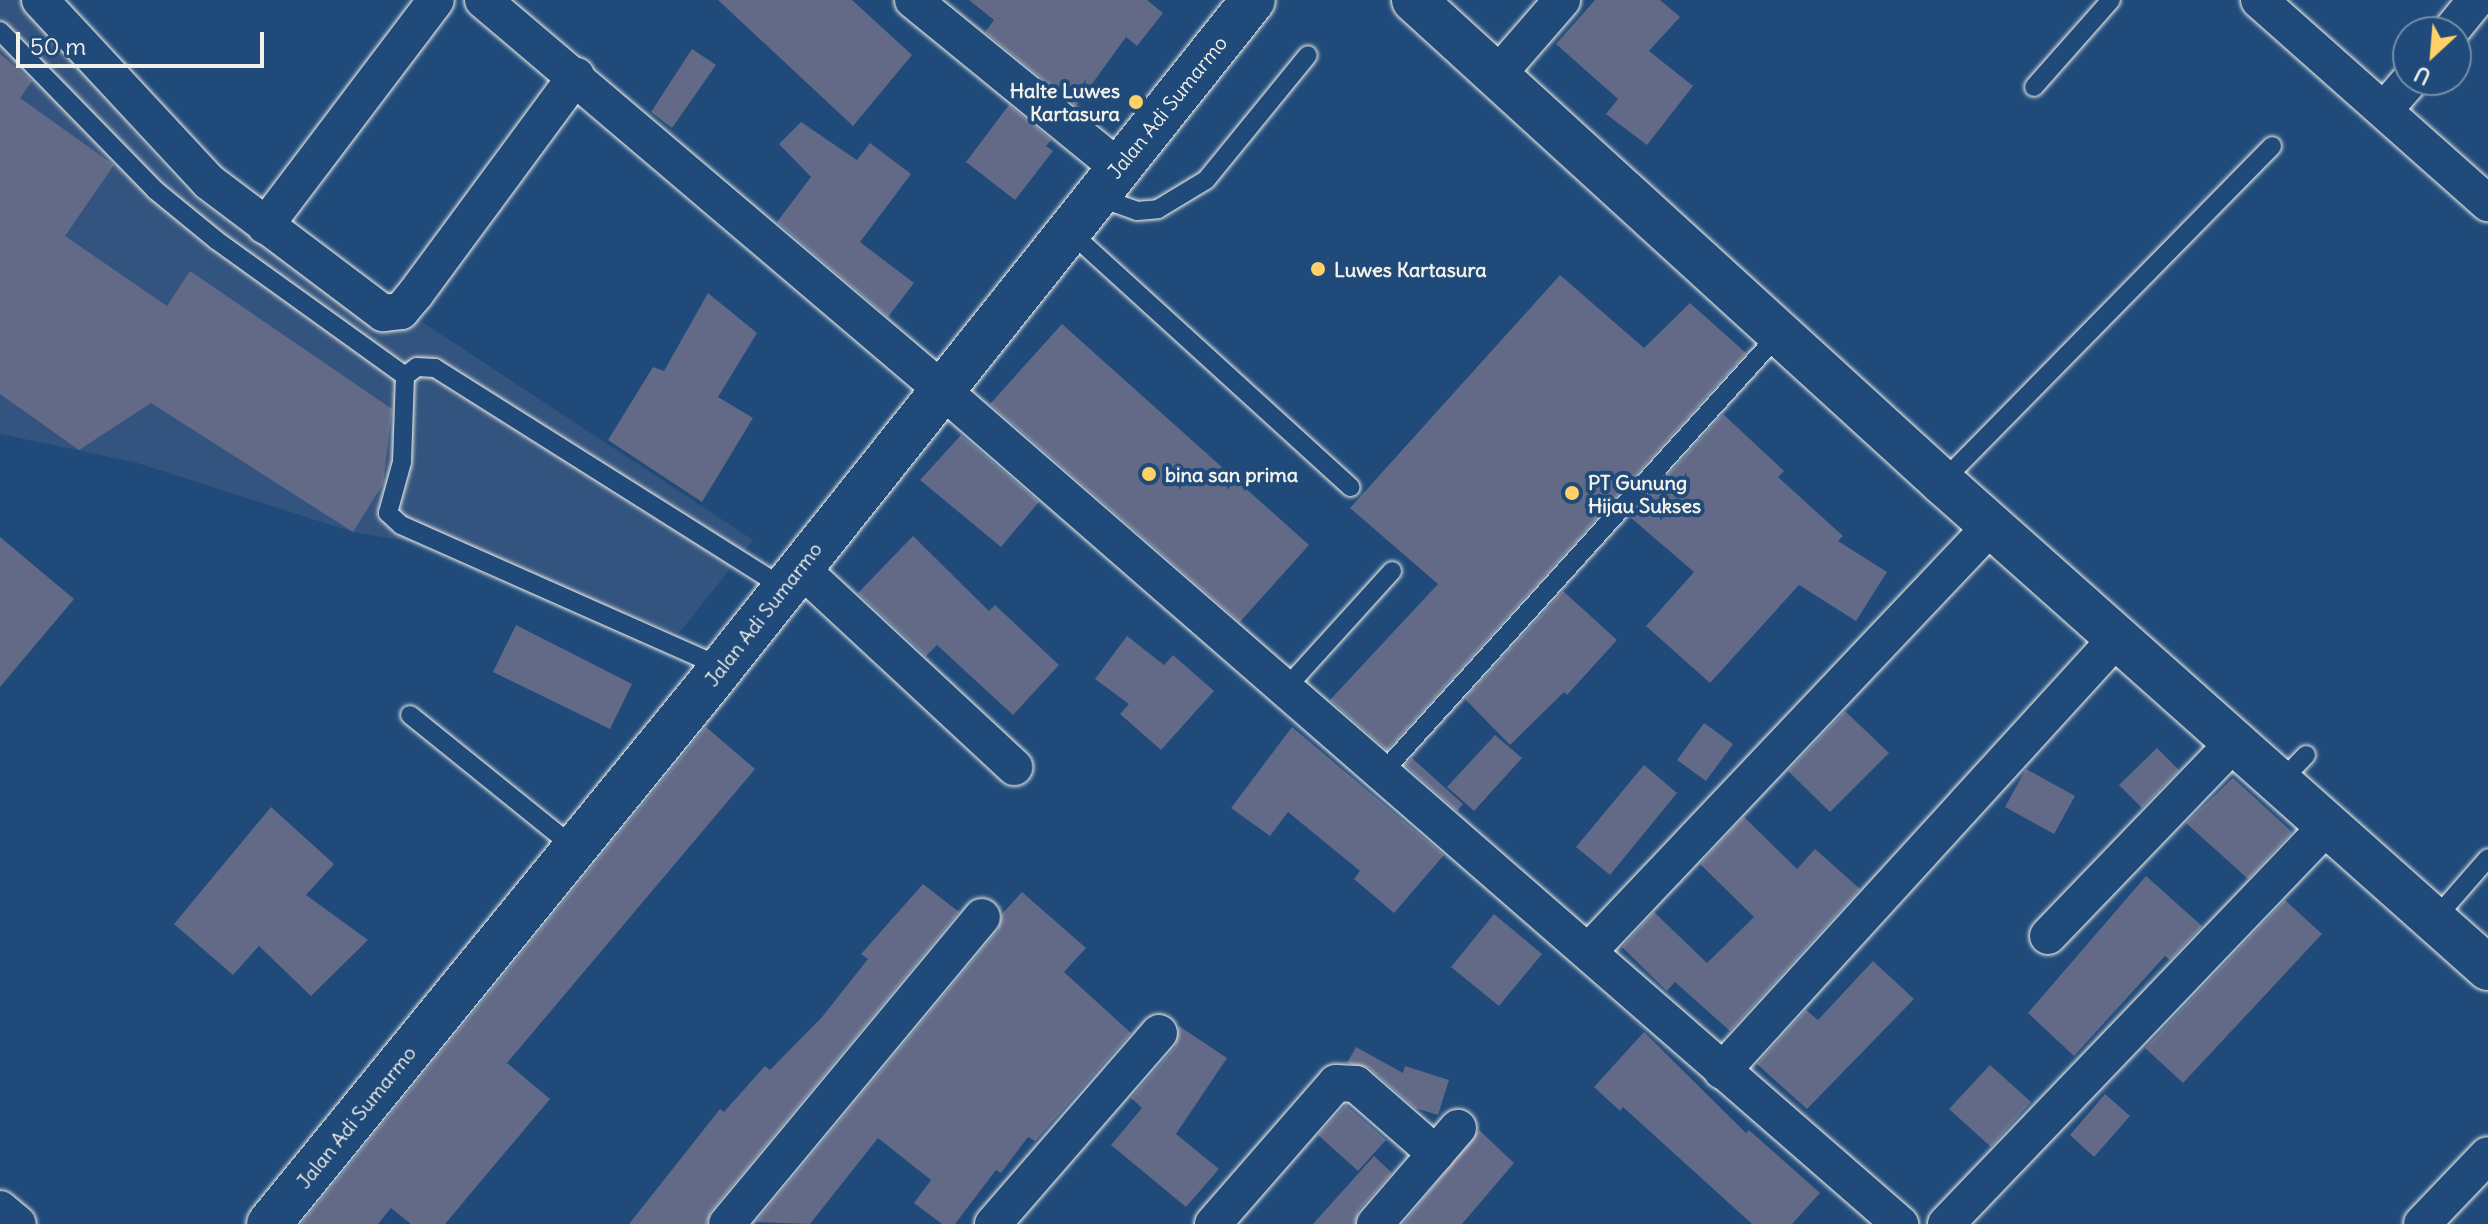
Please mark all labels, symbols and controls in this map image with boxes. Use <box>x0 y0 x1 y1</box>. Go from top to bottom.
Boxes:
scale bar <box>20 16 268 66</box>
north arrow <box>2392 16 2472 96</box>
text: 50 m <box>30 31 86 61</box>
street label: Jalan Adi Sumarmo <box>1102 31 1232 183</box>
text: U <box>2409 60 2435 92</box>
place label: Halte Luwes Kartasura <box>1010 78 1120 125</box>
marker: Halte Luwes Kartasura <box>1127 93 1145 111</box>
place label: Luwes Kartasura <box>1334 257 1487 281</box>
marker: Luwes Kartasura <box>1309 260 1327 278</box>
place label: bina san prima <box>1165 462 1298 486</box>
marker: bina san prima <box>1140 465 1158 483</box>
place label: PT Gunung Hijau Sukses <box>1588 470 1701 517</box>
marker: PT Gunung Hijau Sukses <box>1563 484 1581 502</box>
street label: Jalan Adi Sumarmo <box>699 537 827 691</box>
street label: Jalan Adi Sumarmo <box>291 1041 421 1193</box>

